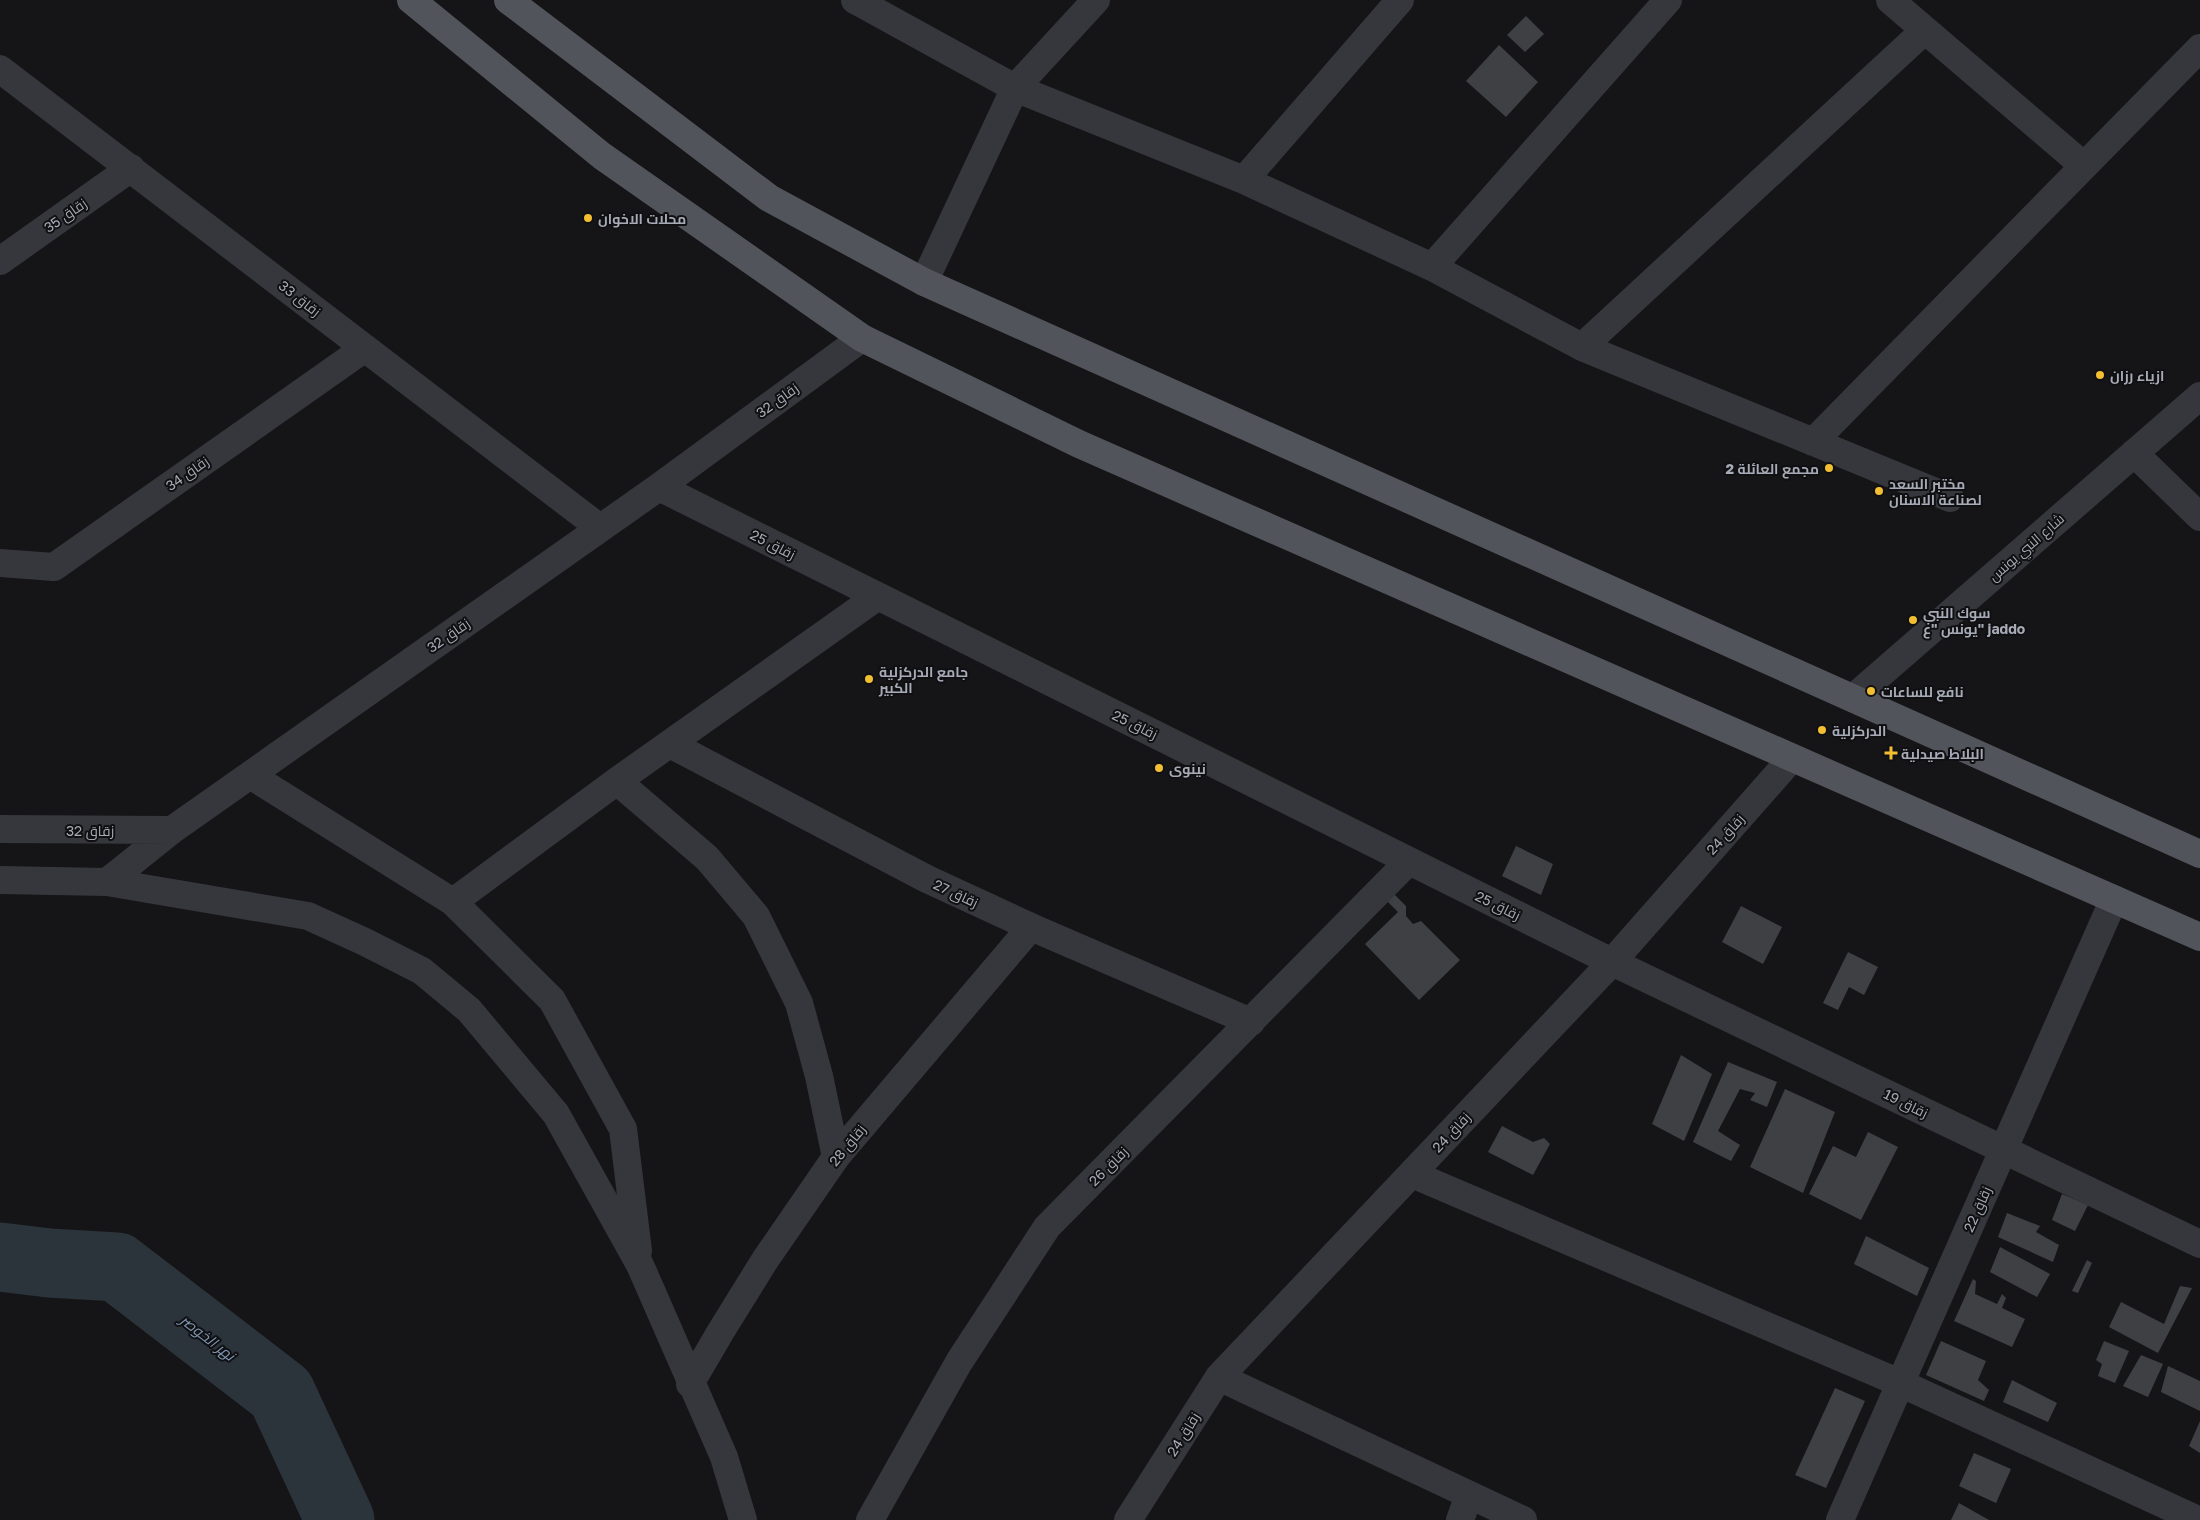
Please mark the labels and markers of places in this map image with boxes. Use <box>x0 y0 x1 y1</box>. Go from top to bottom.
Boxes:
place label: محلات الاخوان <box>598 210 686 228</box>
marker: محلات الاخوان <box>582 212 594 224</box>
place label: ازياء رزان <box>2110 367 2164 385</box>
marker: ازياء رزان <box>2094 369 2106 381</box>
place label: مجمع العائلة 2 <box>1726 460 1819 479</box>
marker: مجمع العائلة 2 <box>1823 462 1835 474</box>
place label: مختبر السعد لصناعة الاسنان <box>1889 475 1982 508</box>
marker: مختبر السعد لصناعة الاسنان <box>1873 485 1885 497</box>
place label: سوك النبي يونس "ع" jaddo <box>1923 604 2025 639</box>
marker: سوك النبي يونس "ع" jaddo <box>1907 614 1919 626</box>
place label: جامع الدركزلية الكبير <box>878 663 968 697</box>
marker: جامع الدركزلية الكبير <box>863 673 875 685</box>
place label: نافع للساعات <box>1881 683 1964 702</box>
marker: نافع للساعات <box>1865 685 1877 697</box>
place label: الدركزلية <box>1832 722 1886 740</box>
marker: الدركزلية <box>1816 724 1828 736</box>
place label: البلاط صيدلية <box>1901 745 1984 762</box>
marker: البلاط صيدلية <box>1885 747 1897 759</box>
place label: نينوى <box>1169 760 1206 778</box>
marker: نينوى <box>1153 762 1165 774</box>

